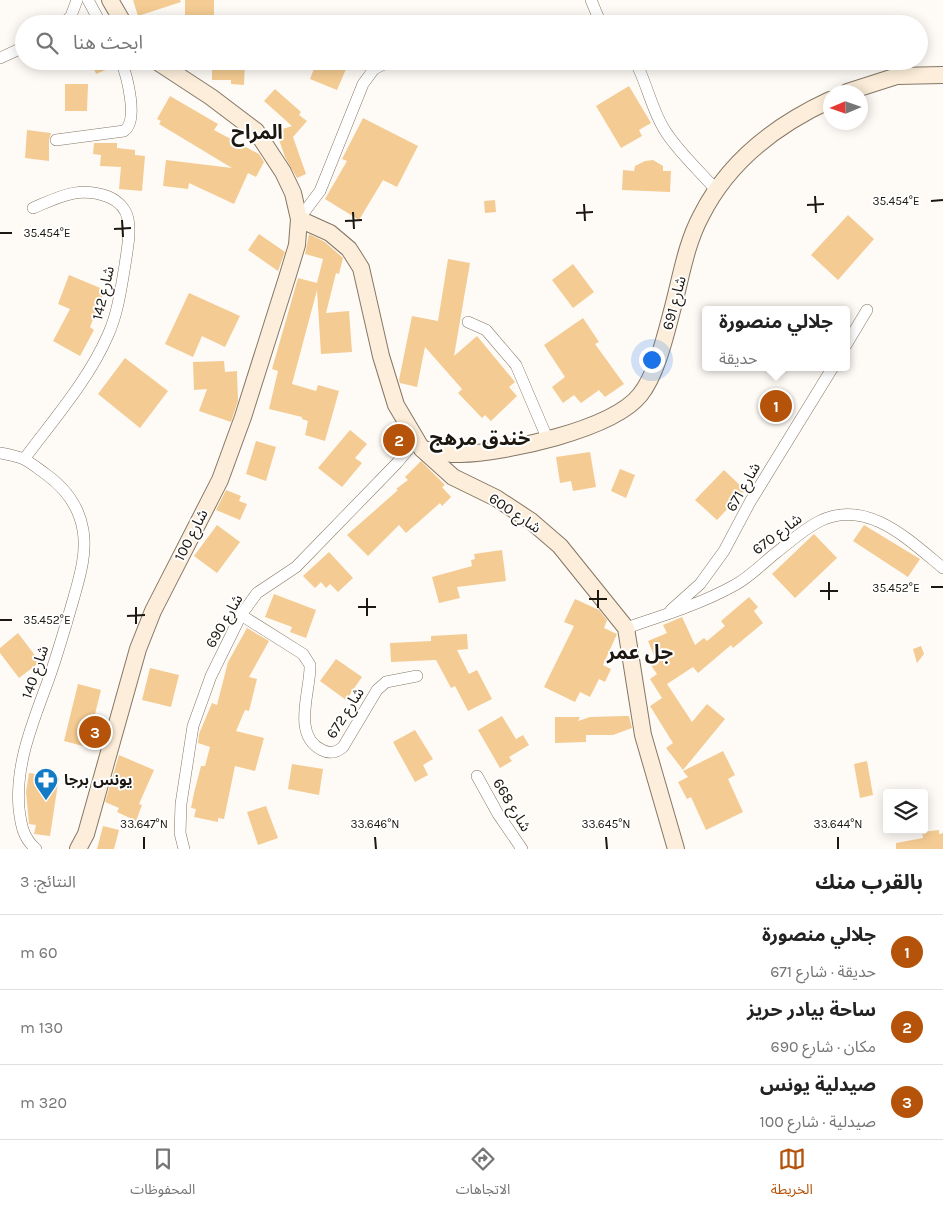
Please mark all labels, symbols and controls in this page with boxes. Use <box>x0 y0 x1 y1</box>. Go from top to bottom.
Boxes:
search box <box>15 15 928 70</box>
icon: search <box>33 29 61 57</box>
text: ابحث هنا <box>73 32 143 54</box>
north arrow <box>823 85 868 130</box>
district label: المراح <box>231 121 283 147</box>
text: 35.454°E <box>872 194 920 208</box>
text: 35.454°E <box>23 226 71 240</box>
street label: شارع 142 <box>88 264 121 322</box>
street label: شارع 691 <box>658 274 693 333</box>
popup <box>702 306 850 371</box>
text: جلالي منصورة <box>719 311 833 333</box>
your location <box>639 347 665 373</box>
text: حديقة <box>719 349 757 368</box>
pin: 1 <box>760 387 792 425</box>
pin: 2 <box>383 421 415 459</box>
district label: خندق مرهج <box>430 427 531 453</box>
street label: شارع 671 <box>722 459 767 516</box>
street label: شارع 600 <box>484 489 545 540</box>
street label: شارع 100 <box>170 506 214 565</box>
street label: شارع 670 <box>749 509 807 561</box>
text: 35.452°E <box>872 581 920 595</box>
street label: شارع 690 <box>201 591 249 653</box>
text: 35.452°E <box>23 613 71 627</box>
district label: جل عمر <box>606 641 673 664</box>
street label: شارع 140 <box>18 643 55 702</box>
street label: شارع 672 <box>322 684 370 744</box>
pin: 3 <box>79 713 111 751</box>
pharmacy icon: يونس برجا <box>33 767 59 801</box>
place label: يونس برجا <box>64 771 133 789</box>
street label: شارع 668 <box>486 775 535 837</box>
map controls <box>883 789 928 834</box>
button: layers <box>883 789 928 834</box>
text: 33.647°N <box>120 817 168 831</box>
text: 33.646°N <box>350 817 400 831</box>
text: 33.645°N <box>582 817 630 831</box>
text: 33.644°N <box>814 817 862 831</box>
text: بالقرب منك <box>815 870 923 894</box>
text: النتائج: 3 <box>20 872 76 891</box>
text: جلالي منصورة <box>762 924 876 946</box>
text: 60 m <box>20 943 57 962</box>
text: 1 <box>904 943 910 962</box>
text: حديقة · شارع 671 <box>770 962 876 981</box>
text: ساحة بيادر حريز <box>747 999 876 1021</box>
text: 130 m <box>20 1018 63 1037</box>
text: 2 <box>902 1018 912 1037</box>
text: مكان · شارع 690 <box>770 1037 876 1056</box>
text: صيدلية يونس <box>760 1074 876 1096</box>
text: 320 m <box>20 1093 67 1112</box>
text: 3 <box>902 1093 912 1112</box>
text: صيدلية · شارع 100 <box>759 1112 876 1131</box>
tab: المحفوظات <box>130 1145 195 1204</box>
tab: الاتجاهات <box>456 1145 510 1204</box>
tab: الخريطة <box>771 1145 813 1204</box>

